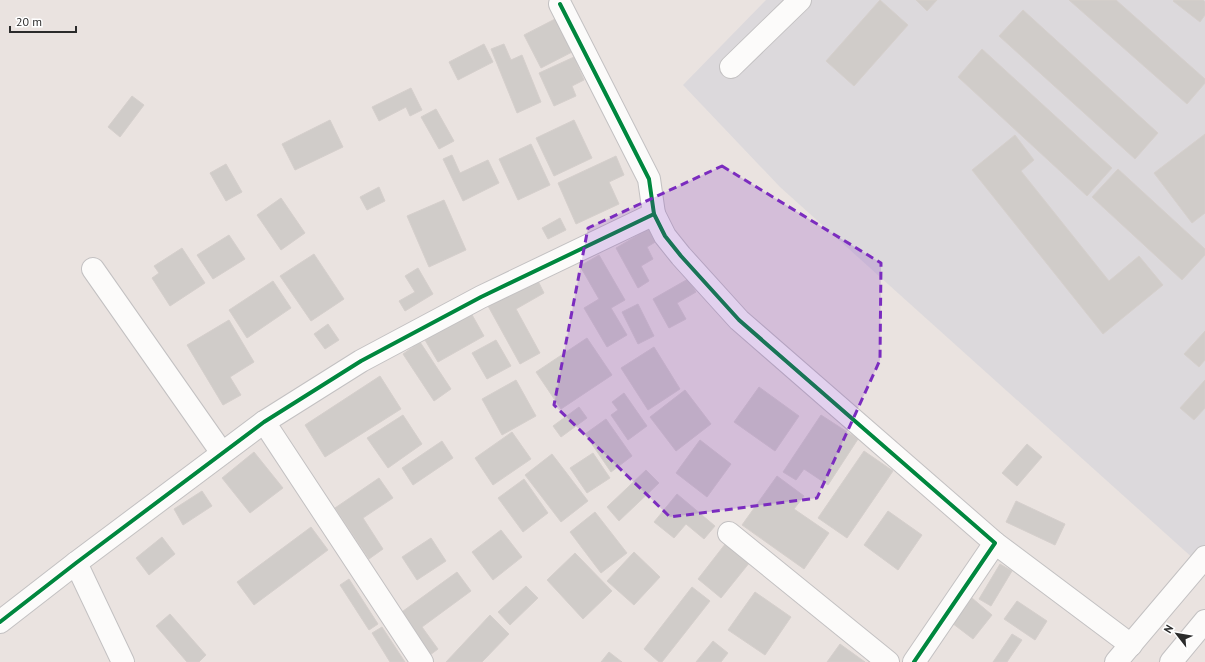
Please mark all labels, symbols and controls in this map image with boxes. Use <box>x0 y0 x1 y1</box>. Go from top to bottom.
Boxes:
scale bar <box>10 8 76 34</box>
text: 20 m <box>16 14 42 29</box>
north arrow <box>1157 614 1197 654</box>
text: N <box>1161 622 1176 636</box>

